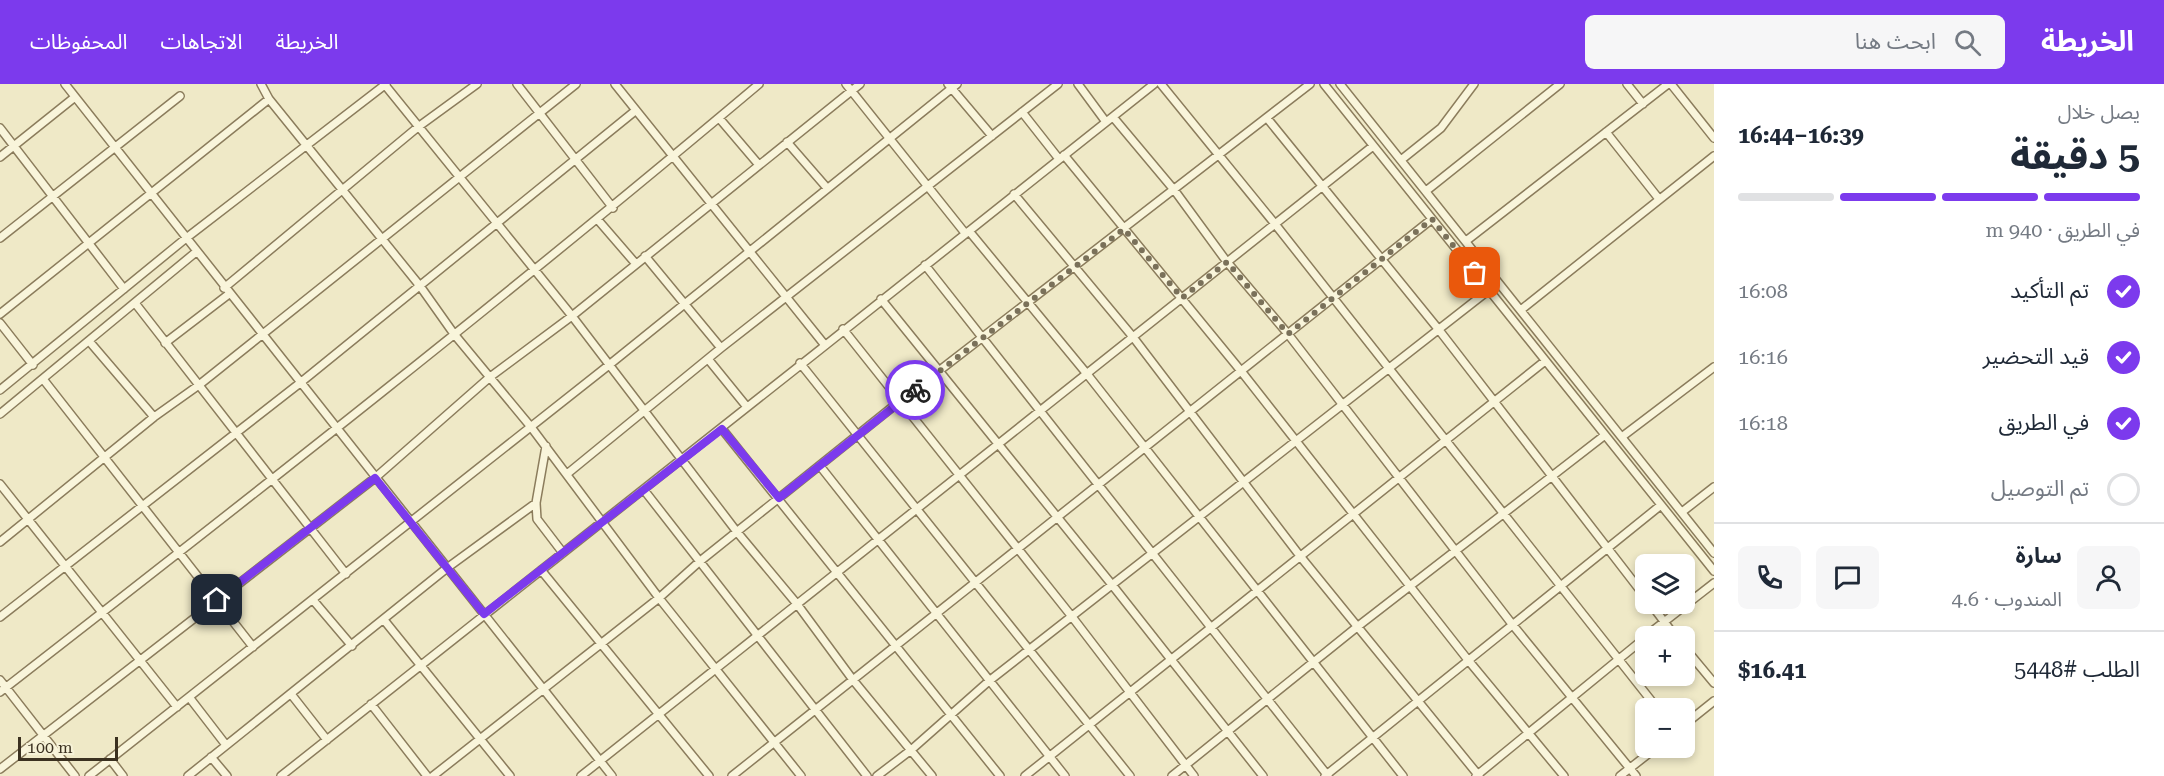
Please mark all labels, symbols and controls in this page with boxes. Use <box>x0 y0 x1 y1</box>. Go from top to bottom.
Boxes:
search box <box>1585 15 2005 69</box>
text: الخريطة <box>2041 25 2134 58</box>
icon: search <box>1951 26 1984 59</box>
text: ابحث هنا <box>1855 29 1936 54</box>
text: المحفوظات <box>30 30 127 54</box>
text: الاتجاهات <box>160 30 242 54</box>
text: الخريطة <box>275 30 338 54</box>
text: يصل خلال <box>2058 100 2140 124</box>
text: 16:39–16:44 <box>1738 123 1864 148</box>
text: 5 دقيقة <box>2010 133 2140 179</box>
text: في الطريق · 940 m <box>1986 218 2140 242</box>
pin <box>1449 247 1500 298</box>
icon: bag <box>1458 256 1491 289</box>
icon: check <box>2107 275 2140 308</box>
text: تم التأكيد <box>2010 278 2089 303</box>
text: 16:08 <box>1738 279 1788 303</box>
icon: check <box>2107 341 2140 374</box>
text: قيد التحضير <box>1983 344 2089 369</box>
text: 16:16 <box>1738 345 1788 369</box>
courier <box>885 360 945 420</box>
icon: bike <box>899 374 932 407</box>
icon: check <box>2107 407 2140 440</box>
text: في الطريق <box>1998 410 2089 435</box>
text: 16:18 <box>1738 411 1788 435</box>
text: تم التوصيل <box>1991 476 2089 501</box>
text: سارة <box>2016 543 2062 568</box>
button: phone <box>1738 546 1801 609</box>
button: chat <box>1816 546 1879 609</box>
button: person <box>2077 546 2140 609</box>
map controls <box>1635 554 1695 758</box>
button: layers <box>1635 554 1695 614</box>
pin <box>191 574 242 625</box>
icon: home <box>200 583 233 616</box>
text: المندوب · 4.6 <box>1951 587 2062 611</box>
button: + <box>1635 626 1695 686</box>
text: الطلب #5448 <box>2014 657 2140 682</box>
text: $16.41 <box>1738 658 1807 683</box>
button: − <box>1635 698 1695 758</box>
scale bar <box>18 734 118 762</box>
text: 100 m <box>27 738 73 757</box>

